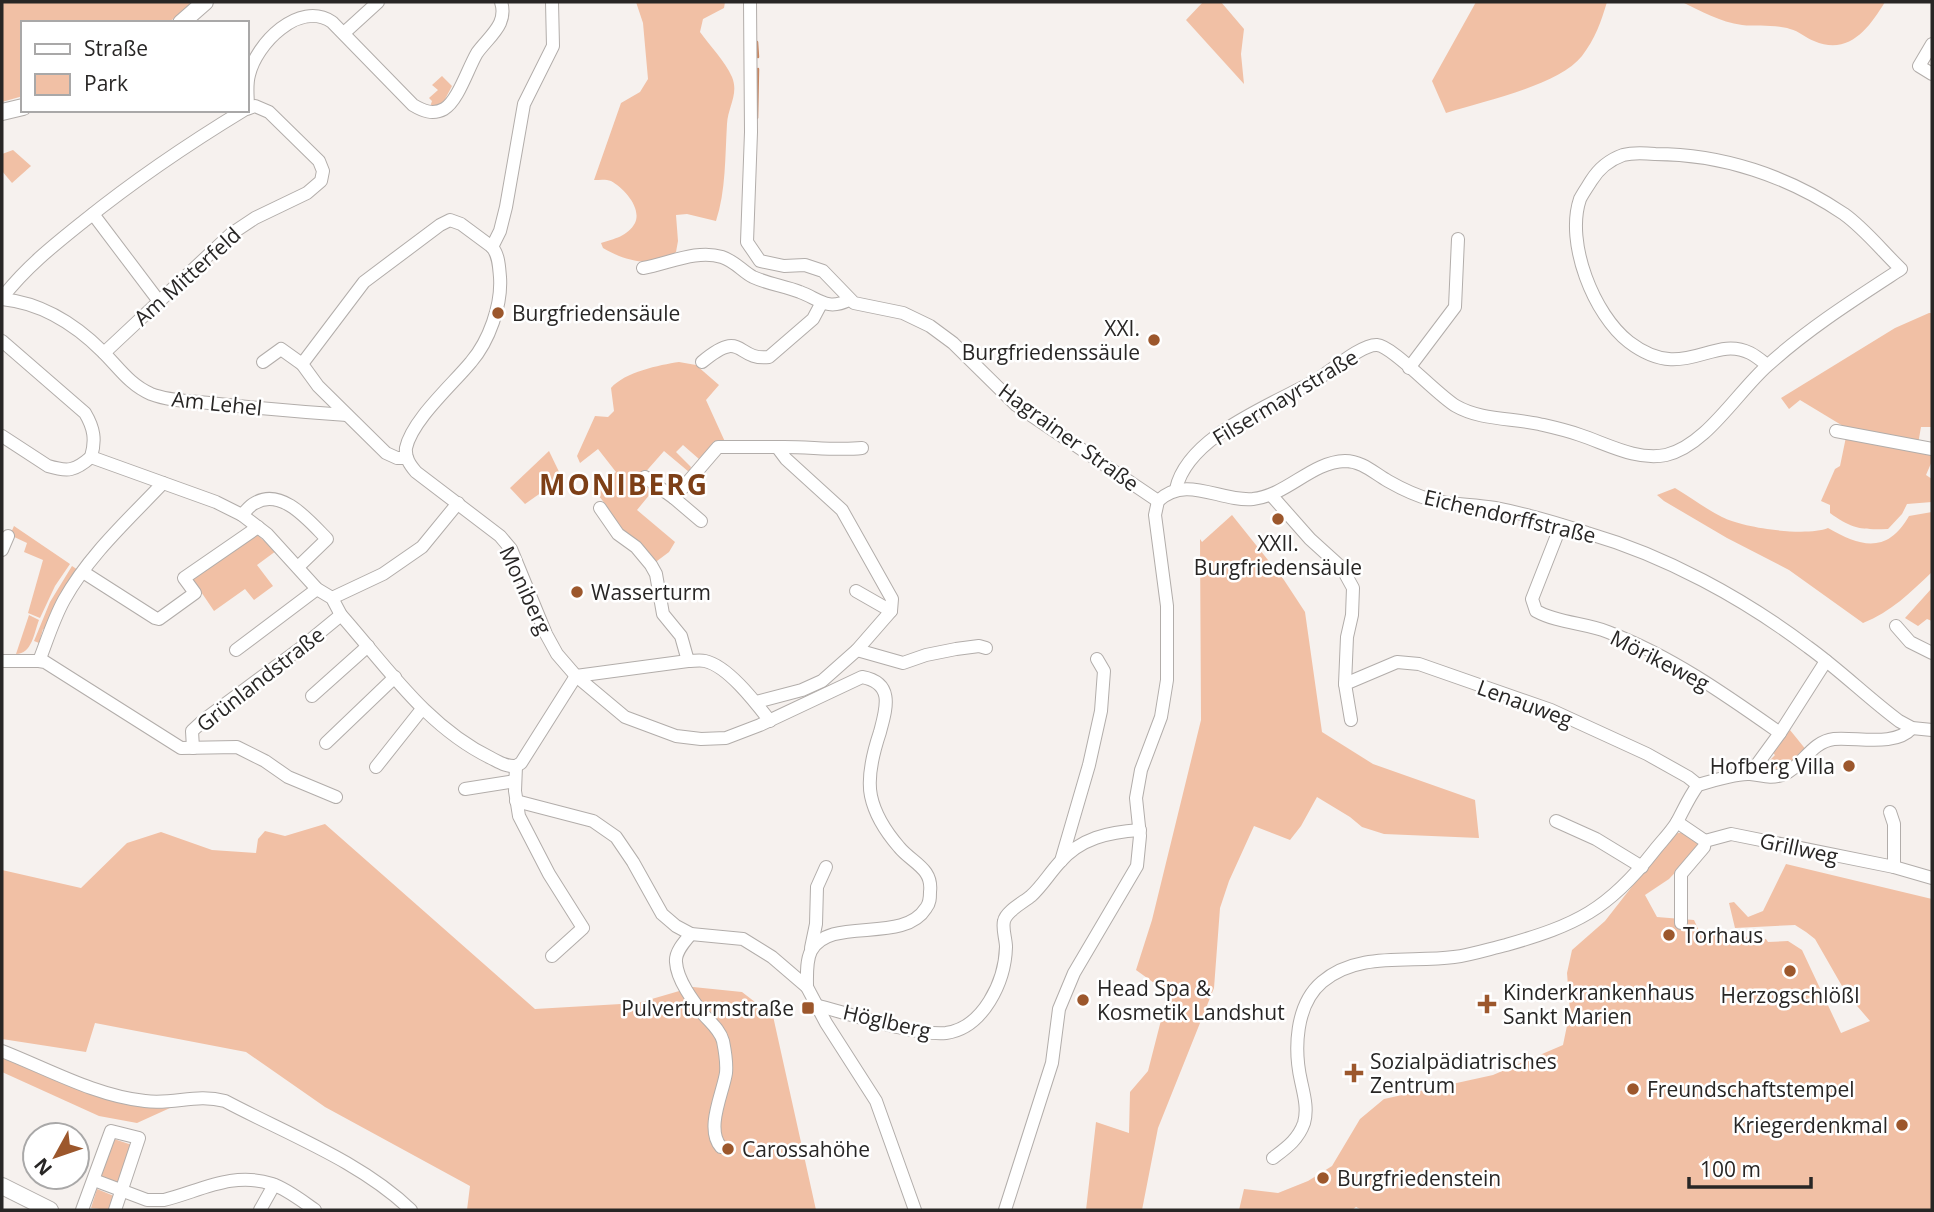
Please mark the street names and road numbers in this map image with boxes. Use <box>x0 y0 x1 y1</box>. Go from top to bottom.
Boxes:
street label: Am Mitterfeld <box>128 221 246 331</box>
street label: Filsermayrstraße <box>1207 343 1363 451</box>
street label: Hagrainer Straße <box>993 377 1145 497</box>
street label: Am Lehel <box>170 384 264 422</box>
street label: Eichendorffstraße <box>1421 483 1599 549</box>
street label: Moniberg <box>493 541 559 639</box>
street label: Grünlandstraße <box>190 620 330 738</box>
street label: Mörikeweg <box>1606 623 1714 697</box>
street label: Lenauweg <box>1473 673 1577 733</box>
street label: Grillweg <box>1757 826 1841 870</box>
street label: Höglberg <box>840 997 934 1045</box>

